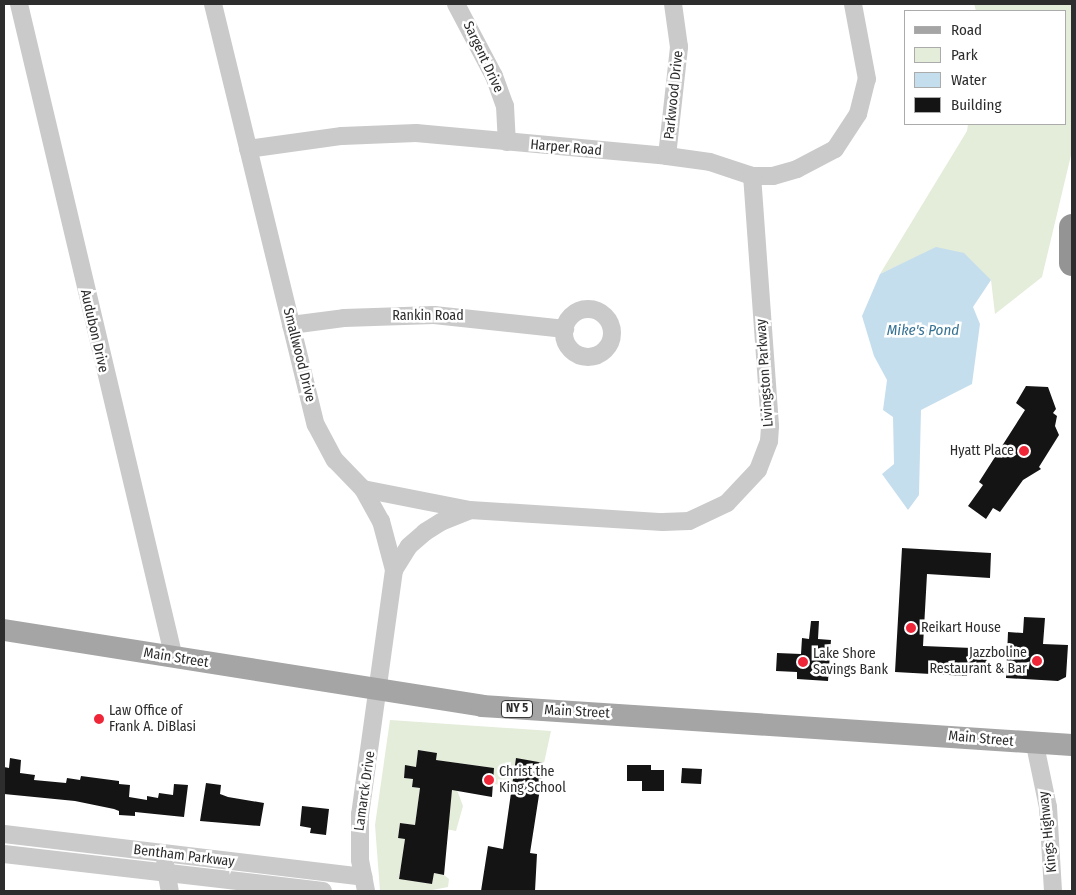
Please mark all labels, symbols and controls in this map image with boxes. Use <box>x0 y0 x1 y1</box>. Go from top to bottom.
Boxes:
legend <box>904 10 1066 125</box>
street label: Sargent Drive <box>459 19 507 95</box>
text: Road <box>951 21 982 39</box>
text: Park <box>951 46 978 64</box>
street label: Parkwood Drive <box>661 50 687 140</box>
text: Water <box>951 71 986 89</box>
text: Building <box>951 96 1002 114</box>
street label: Harper Road <box>530 137 602 159</box>
street label: Audubon Drive <box>76 288 112 374</box>
street label: Smallwood Drive <box>279 306 319 404</box>
street label: Rankin Road <box>392 308 464 324</box>
street label: Livingston Parkway <box>753 318 777 428</box>
water label: Mike's Pond <box>887 322 959 340</box>
place label: Hyatt Place <box>950 443 1014 459</box>
marker: Hyatt Place <box>1018 445 1030 457</box>
place label: Reikart House <box>921 620 1001 636</box>
marker: Reikart House <box>905 622 917 634</box>
street label: Main Street <box>142 645 210 671</box>
place label: Jazzboline Restaurant & Bar <box>929 645 1027 678</box>
place label: Lake Shore Savings Bank <box>813 646 888 679</box>
marker: Jazzboline Restaurant & Bar <box>1031 655 1043 667</box>
marker: Lake Shore Savings Bank <box>797 656 809 668</box>
road number: NY 5 <box>501 700 533 719</box>
street label: Main Street <box>544 702 610 722</box>
place label: Law Office of Frank A. DiBlasi <box>109 703 196 736</box>
marker: Law Office of Frank A. DiBlasi <box>93 713 105 725</box>
street label: Main Street <box>948 728 1014 750</box>
street label: Lamarck Drive <box>351 750 379 832</box>
place label: Christ the King School <box>499 764 566 796</box>
marker: Christ the King School <box>483 774 495 786</box>
street label: Kings Highway <box>1035 790 1061 874</box>
street label: Bentham Parkway <box>133 841 235 871</box>

